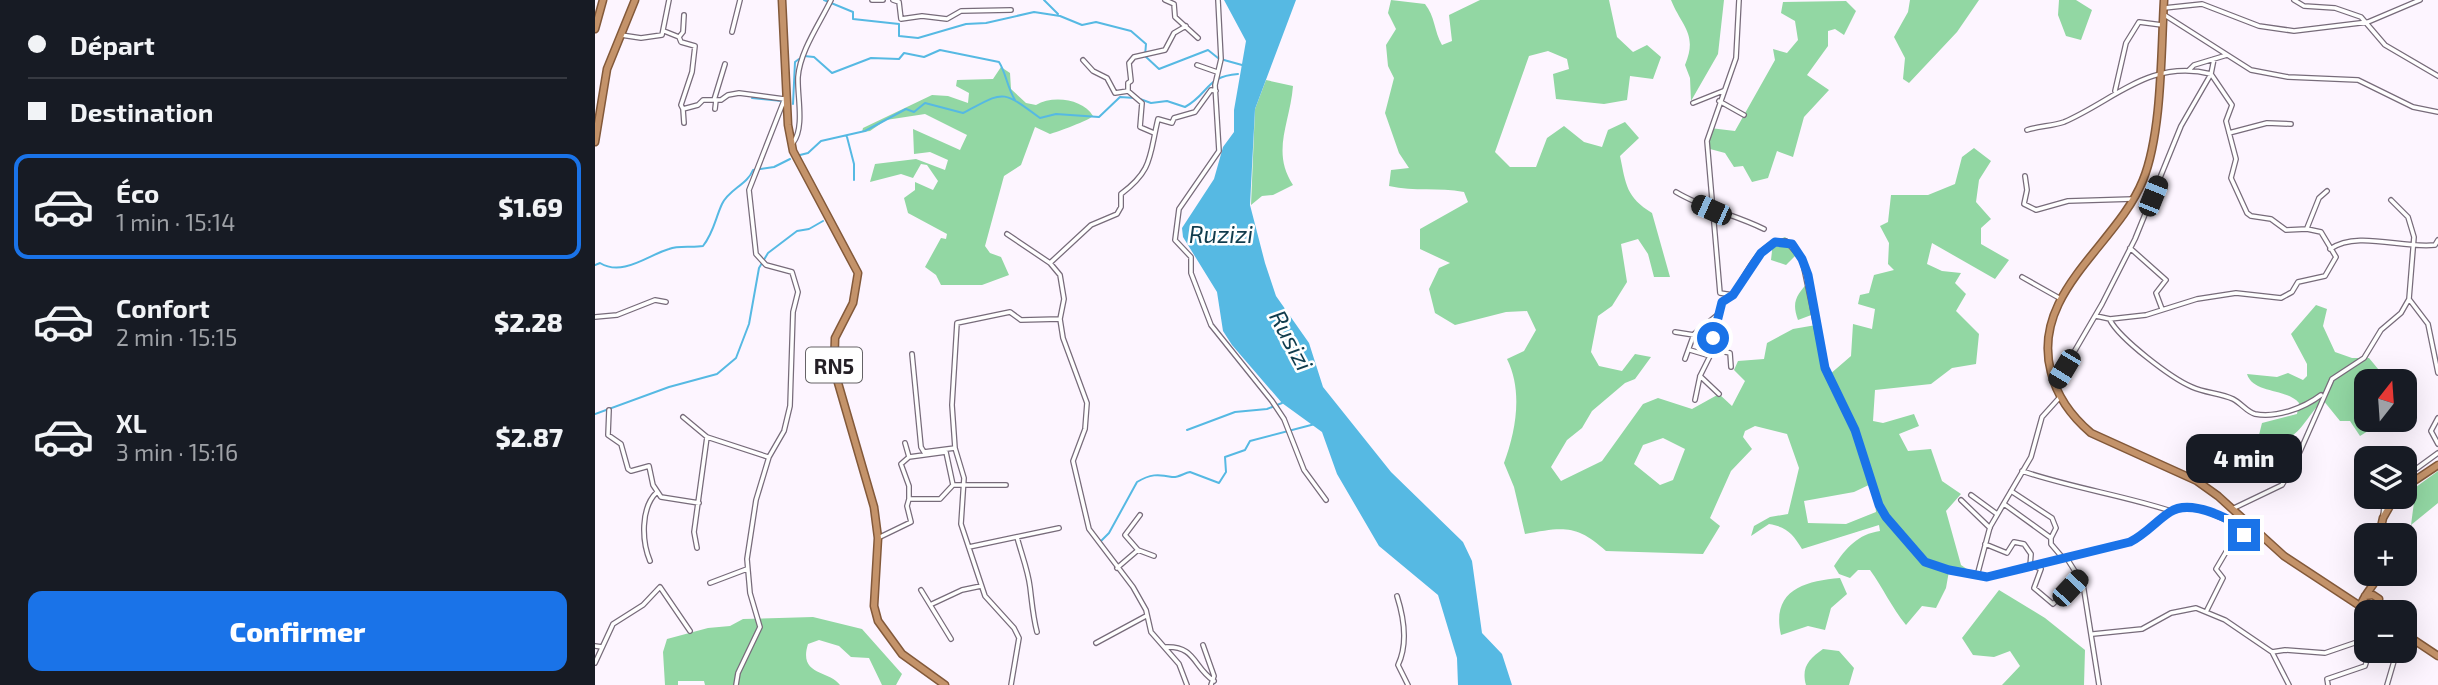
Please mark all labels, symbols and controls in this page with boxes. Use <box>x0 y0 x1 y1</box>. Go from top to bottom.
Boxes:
text: Départ <box>70 29 155 60</box>
text: Destination <box>70 96 213 127</box>
car <box>2136 173 2171 219</box>
icon: car <box>32 175 95 238</box>
text: Éco <box>116 177 159 208</box>
text: $1.69 <box>498 191 563 222</box>
car <box>1688 192 1735 228</box>
text: 1 min · 15:14 <box>116 208 235 236</box>
water label: Ruzizi <box>1189 219 1253 248</box>
icon: car <box>32 290 95 353</box>
text: Confort <box>116 292 210 323</box>
water label: Rusizi <box>1264 305 1320 375</box>
text: $2.28 <box>494 306 563 337</box>
route start <box>1697 322 1729 354</box>
text: 2 min · 15:15 <box>116 323 237 351</box>
car <box>2045 346 2084 392</box>
road number: RN5 <box>806 348 862 382</box>
north arrow <box>2354 369 2417 432</box>
map controls <box>2354 369 2417 663</box>
icon: car <box>32 405 95 468</box>
text: XL <box>116 407 147 438</box>
text: $2.87 <box>495 421 563 452</box>
callout: 4 min <box>2186 434 2302 482</box>
text: 3 min · 15:16 <box>116 438 238 466</box>
text: 4 min <box>2214 444 2274 472</box>
button: layers <box>2354 446 2417 509</box>
route end <box>2228 519 2260 551</box>
button: + <box>2354 523 2417 586</box>
car <box>2048 565 2093 611</box>
button: Confirmer <box>28 591 567 671</box>
button: − <box>2354 600 2417 663</box>

